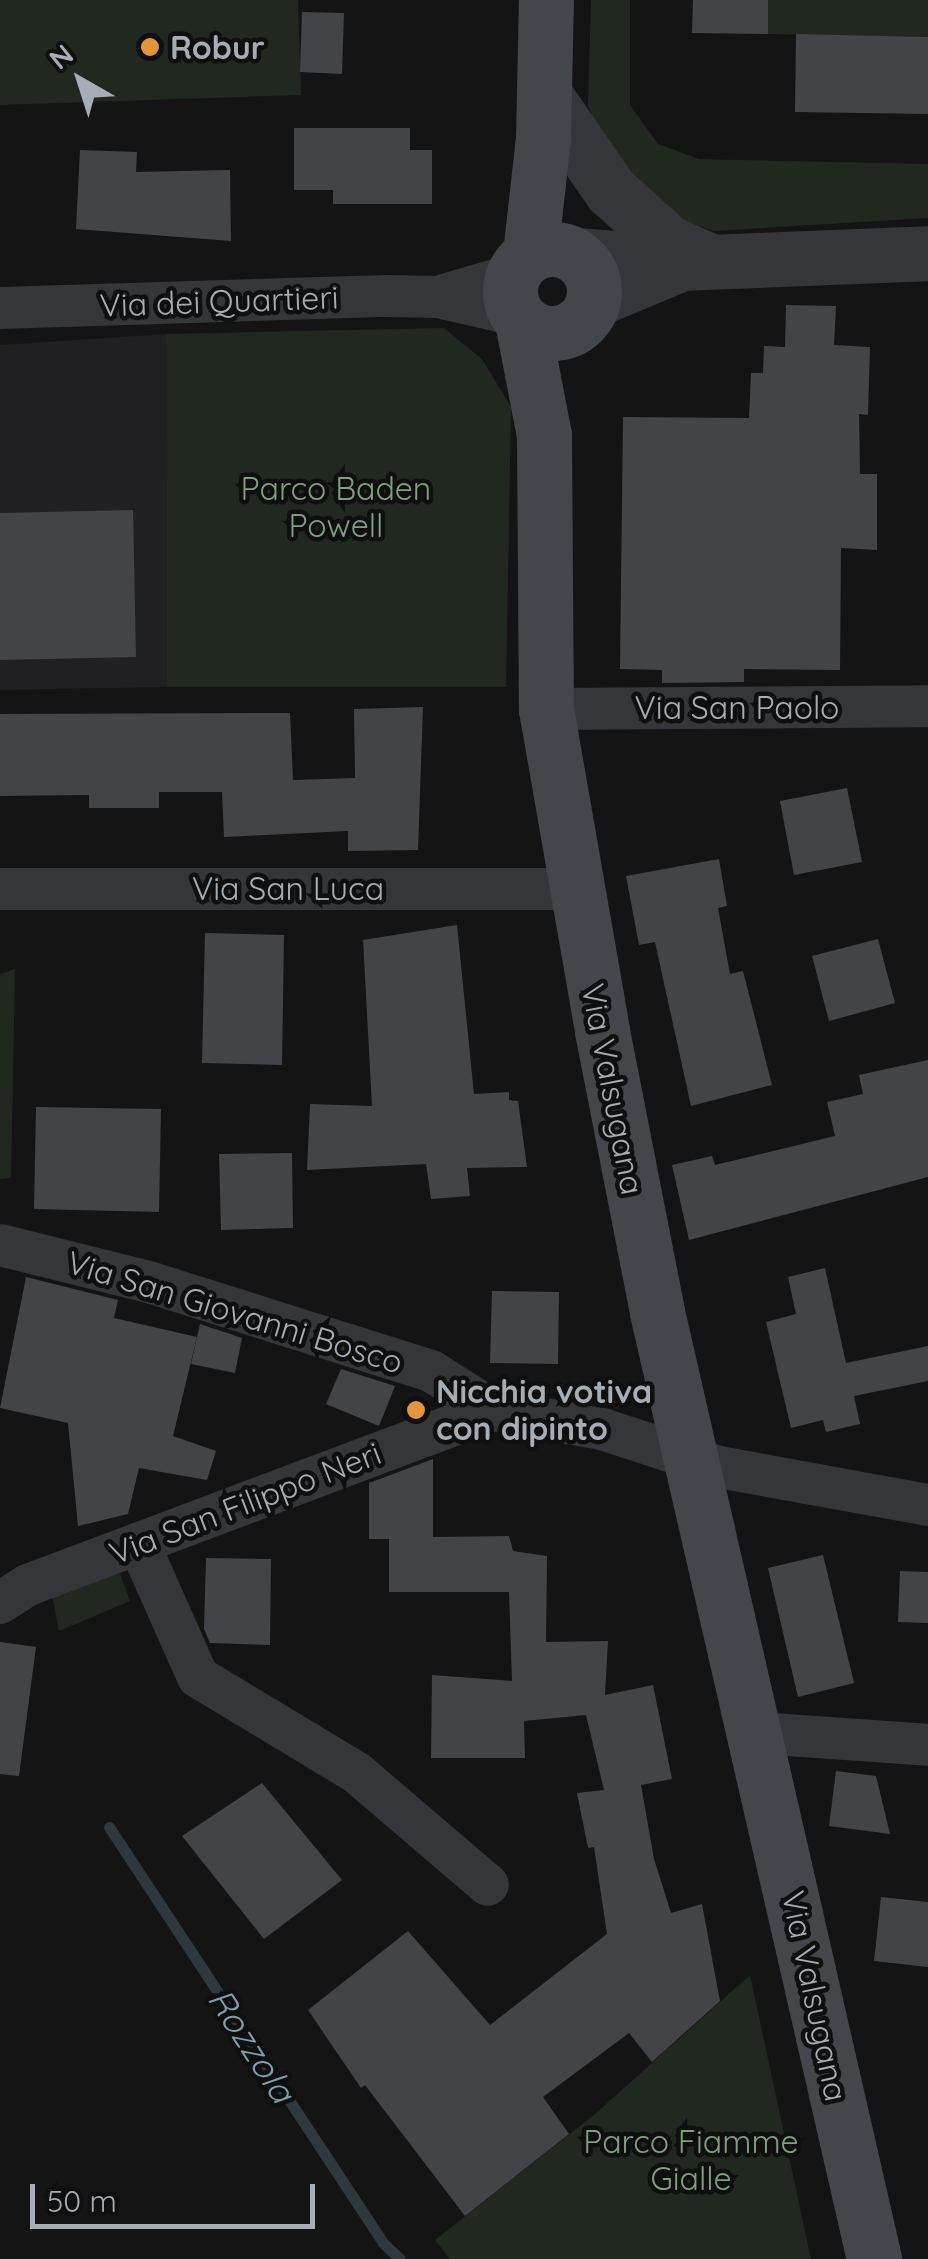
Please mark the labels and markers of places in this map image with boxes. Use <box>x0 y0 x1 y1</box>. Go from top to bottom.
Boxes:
place label: Robur <box>170 28 265 66</box>
marker: Robur <box>139 36 161 58</box>
place label: Nicchia votiva con dipinto <box>436 1373 652 1448</box>
marker: Nicchia votiva con dipinto <box>405 1399 427 1421</box>

